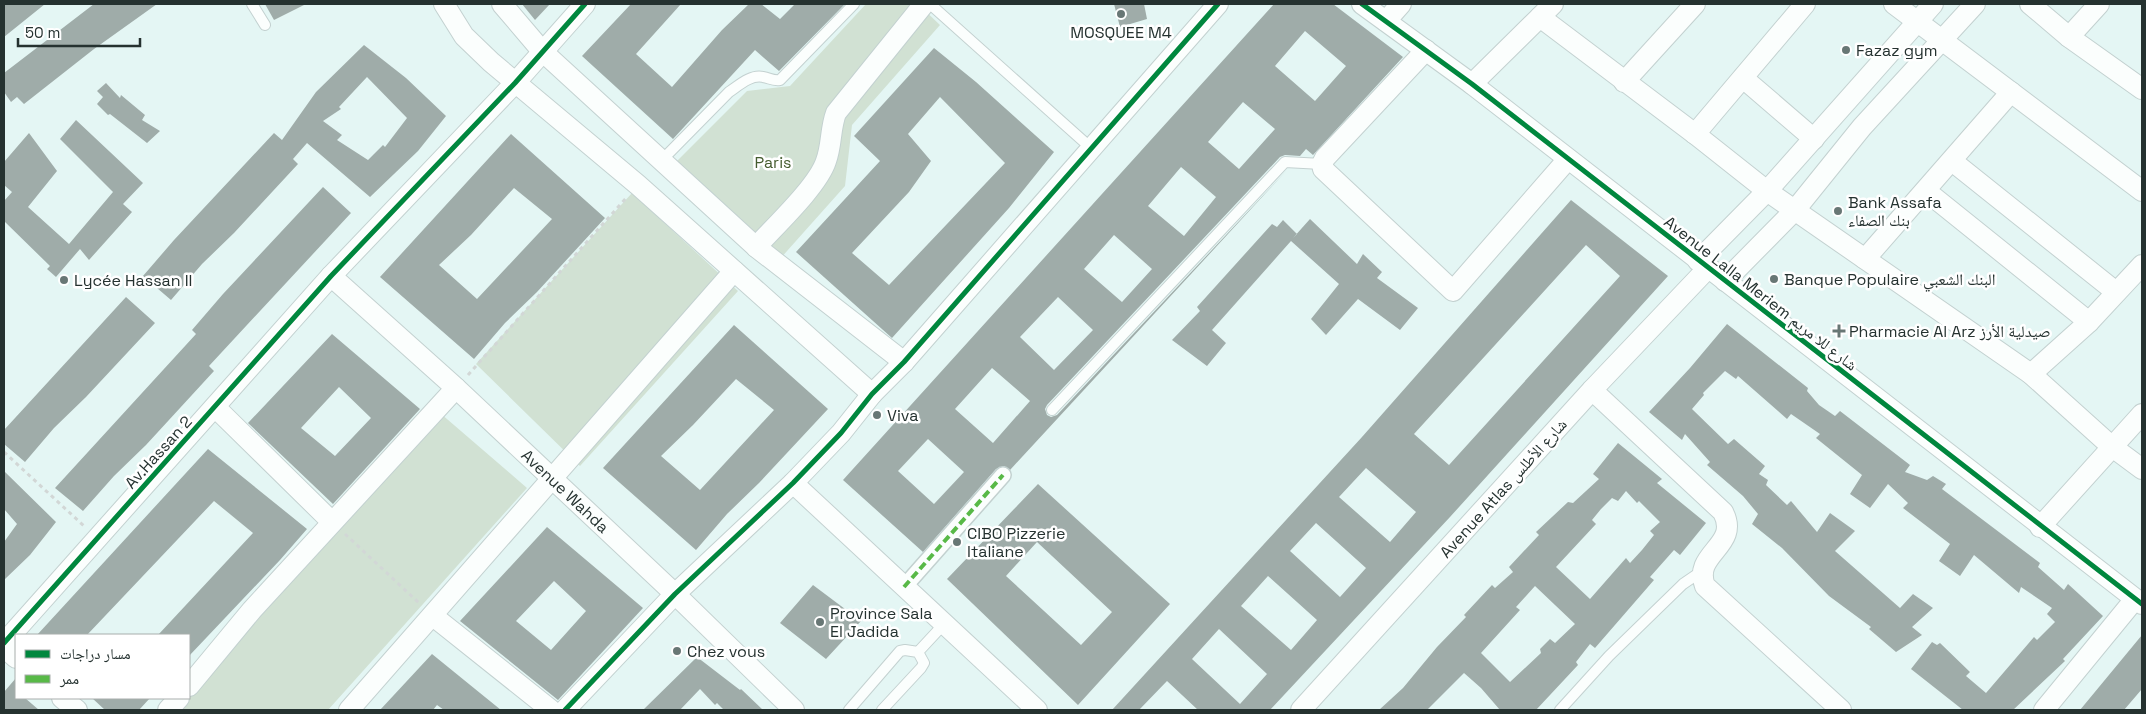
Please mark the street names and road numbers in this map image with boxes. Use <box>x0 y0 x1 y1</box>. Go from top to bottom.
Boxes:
street label: Avenue Lalla Meriem شارع للا مريم <box>1660 211 1862 375</box>
street label: Av.Hassan 2 <box>120 412 197 493</box>
street label: Avenue Atlas شارع الأطلس <box>1435 414 1572 562</box>
street label: Avenue Wahda <box>517 445 613 538</box>

